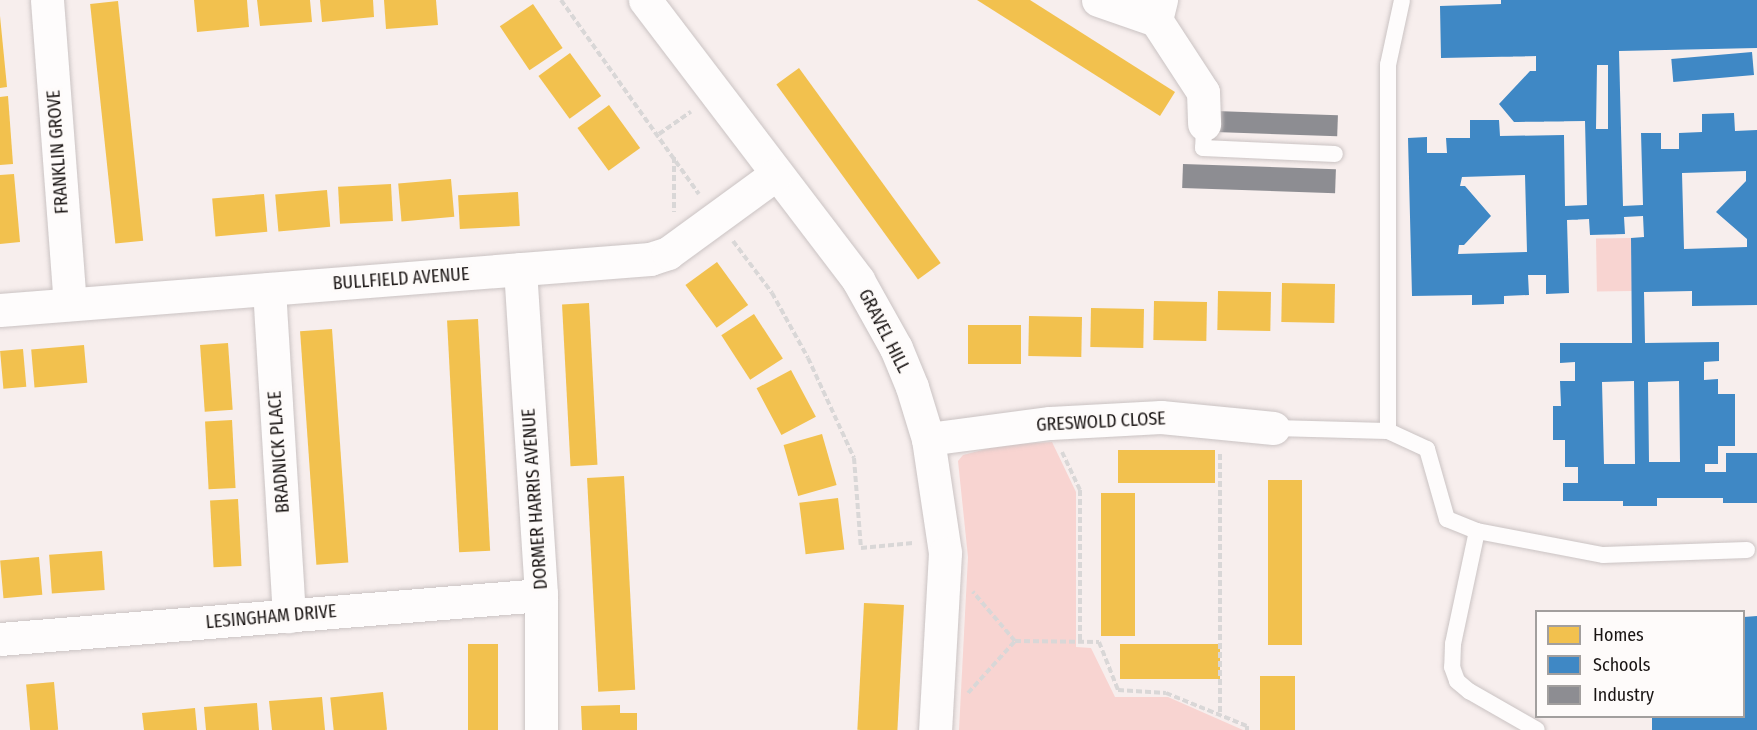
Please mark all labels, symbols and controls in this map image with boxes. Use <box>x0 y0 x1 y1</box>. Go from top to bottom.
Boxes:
street label: FRANKLIN GROVE <box>43 89 73 215</box>
street label: BULLFIELD AVENUE <box>332 263 470 295</box>
street label: GRAVEL HILL <box>854 286 914 376</box>
street label: BRADNICK PLACE <box>264 390 294 514</box>
street label: DORMER HARRIS AVENUE <box>518 408 552 590</box>
street label: GRESWOLD CLOSE <box>1036 408 1166 436</box>
street label: LESINGHAM DRIVE <box>205 601 337 633</box>
legend <box>1535 610 1745 718</box>
text: Homes <box>1593 624 1644 646</box>
text: Schools <box>1593 654 1651 676</box>
text: Industry <box>1593 684 1654 706</box>

